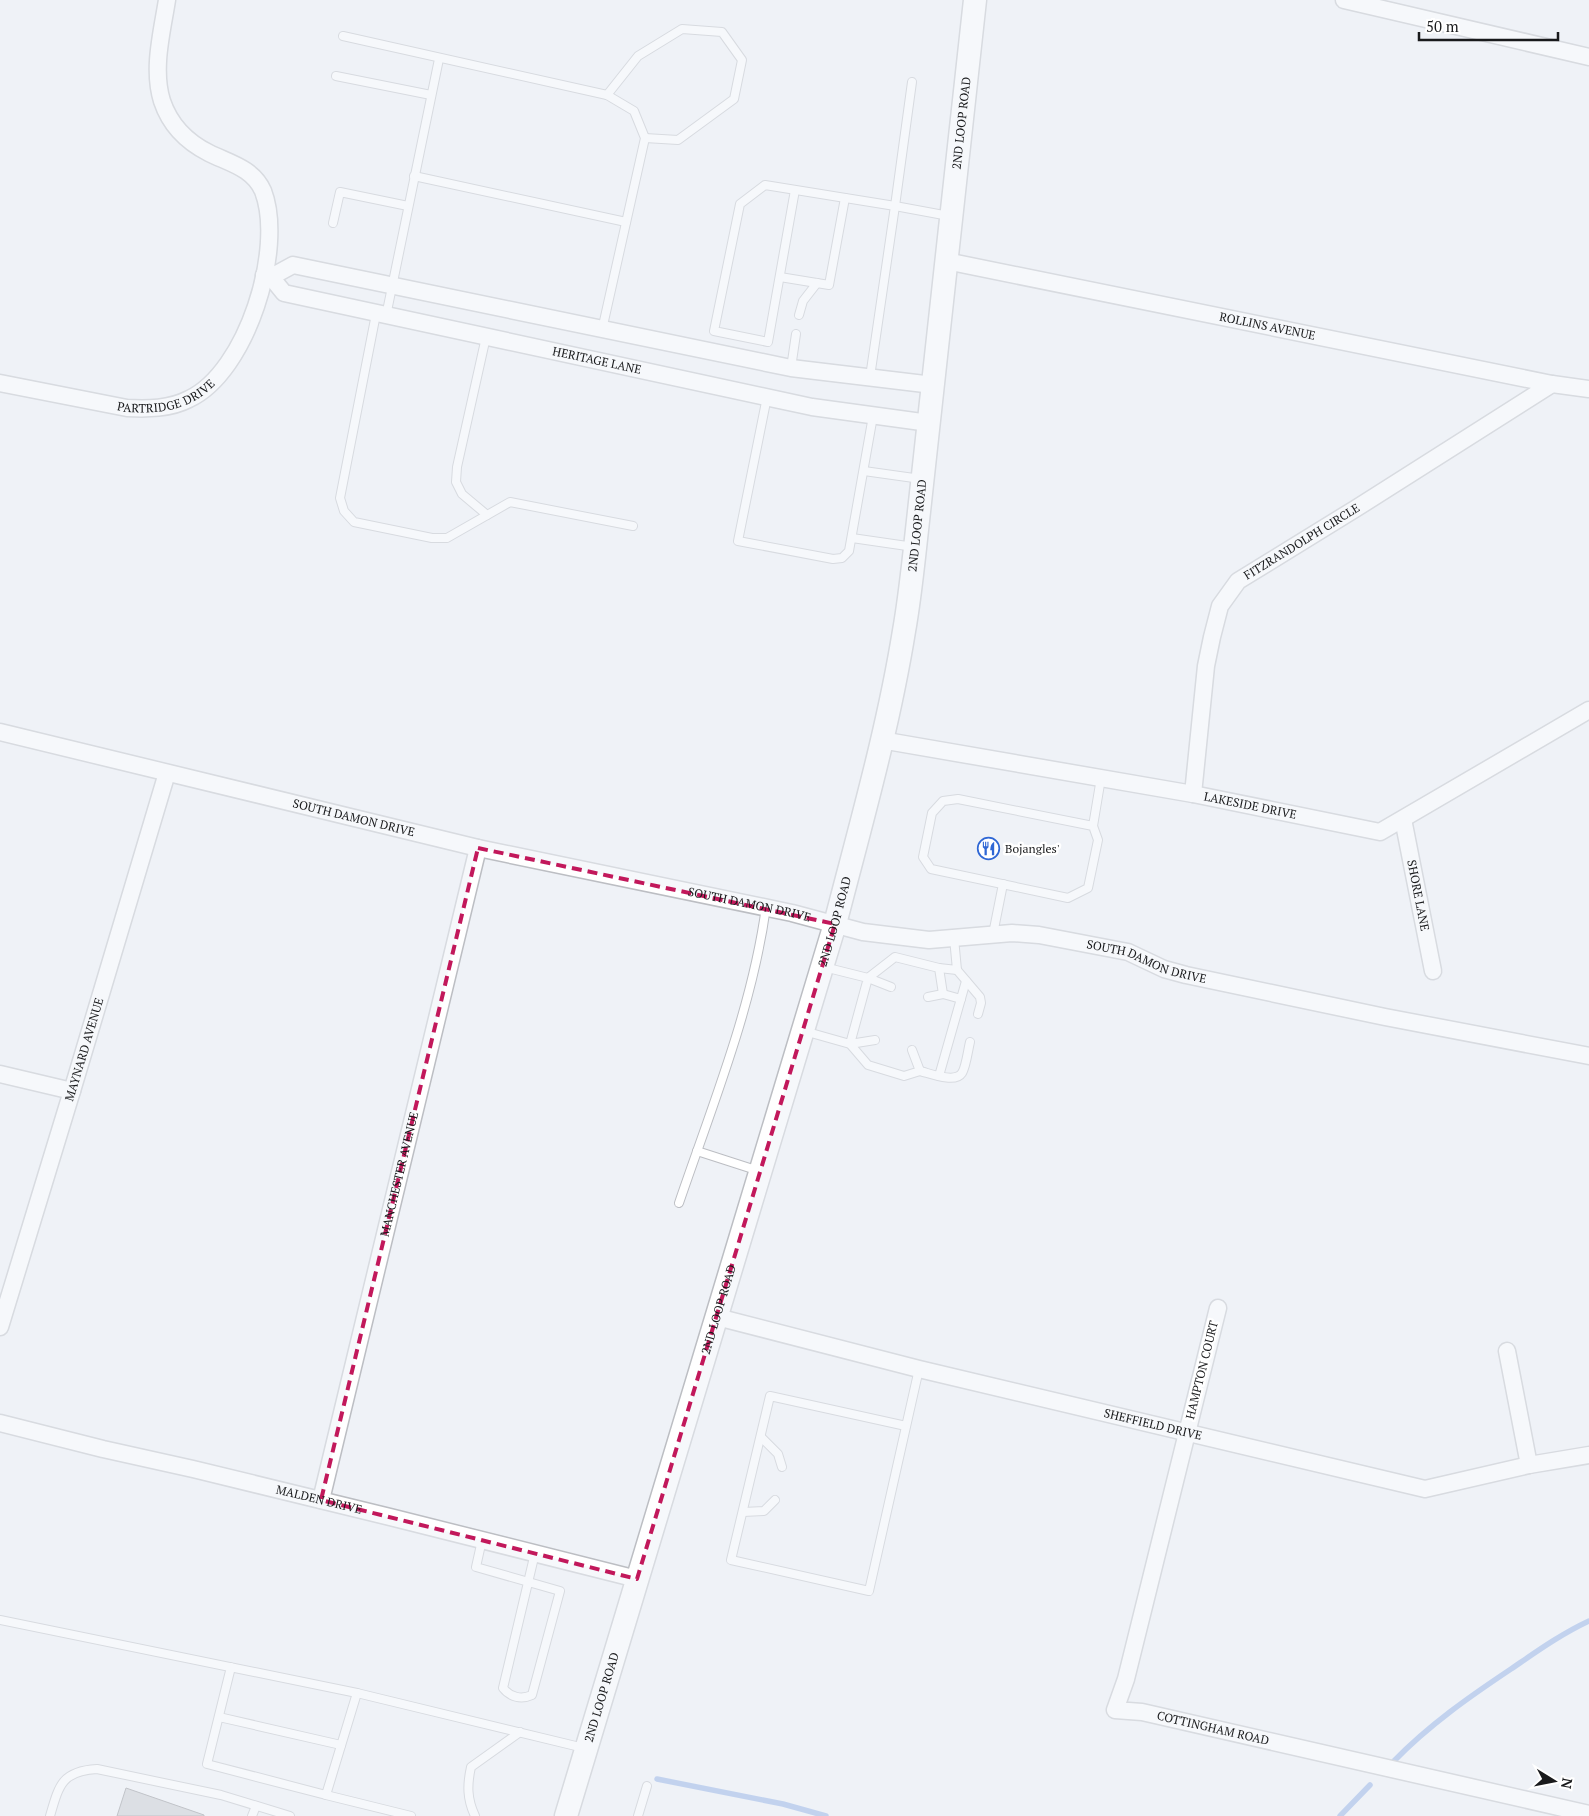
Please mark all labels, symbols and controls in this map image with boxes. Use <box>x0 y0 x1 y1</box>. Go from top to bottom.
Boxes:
scale bar <box>1419 10 1558 42</box>
text: 50 m <box>1426 16 1459 36</box>
street label: 2ND LOOP ROAD <box>949 76 974 170</box>
street label: ROLLINS AVENUE <box>1218 309 1317 343</box>
street label: HERITAGE LANE <box>551 343 643 377</box>
street label: PARTRIDGE DRIVE <box>116 376 218 415</box>
street label: 2ND LOOP ROAD <box>904 479 929 573</box>
street label: FITZRANDOLPH CIRCLE <box>1241 500 1362 583</box>
street label: LAKESIDE DRIVE <box>1203 788 1298 822</box>
street label: SOUTH DAMON DRIVE <box>291 795 416 839</box>
restaurant icon: Bojangles' <box>977 837 1001 861</box>
place label: Bojangles' <box>1005 841 1060 856</box>
street label: SHORE LANE <box>1404 859 1433 932</box>
street label: 2ND LOOP ROAD <box>815 875 854 968</box>
street label: SOUTH DAMON DRIVE <box>687 884 812 925</box>
street label: SOUTH DAMON DRIVE <box>1085 936 1208 986</box>
street label: MAYNARD AVENUE <box>61 996 106 1103</box>
street label: MANCHESTER AVENUE <box>377 1110 421 1238</box>
street label: 2ND LOOP ROAD <box>698 1263 739 1356</box>
street label: HAMPTON COURT <box>1182 1318 1221 1421</box>
street label: SHEFFIELD DRIVE <box>1103 1405 1203 1443</box>
street label: MALDEN DRIVE <box>274 1481 364 1517</box>
street label: 2ND LOOP ROAD <box>581 1650 622 1744</box>
street label: COTTINGHAM ROAD <box>1155 1708 1271 1748</box>
north arrow <box>1529 1756 1579 1806</box>
text: N <box>1557 1776 1578 1791</box>

